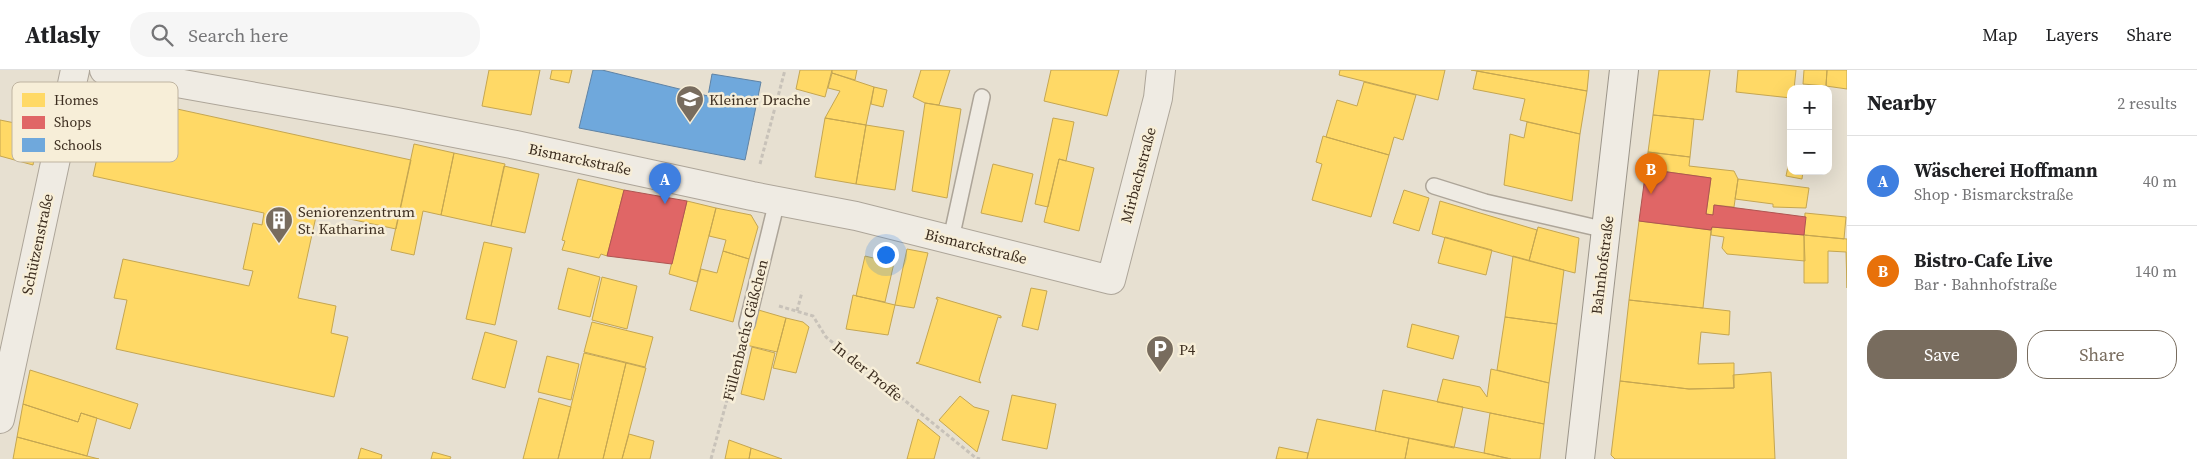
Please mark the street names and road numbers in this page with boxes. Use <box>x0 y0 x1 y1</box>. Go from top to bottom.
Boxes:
street label: Mirbachstraße <box>1115 124 1161 225</box>
street label: Bismarckstraße <box>527 138 634 180</box>
street label: Schützenstraße <box>16 191 58 296</box>
street label: Bahnhofstraße <box>1586 214 1619 316</box>
street label: Bismarckstraße <box>923 223 1030 269</box>
street label: Füllenbachs Gäßchen <box>717 257 773 403</box>
street label: In der Proffe <box>829 336 908 406</box>

